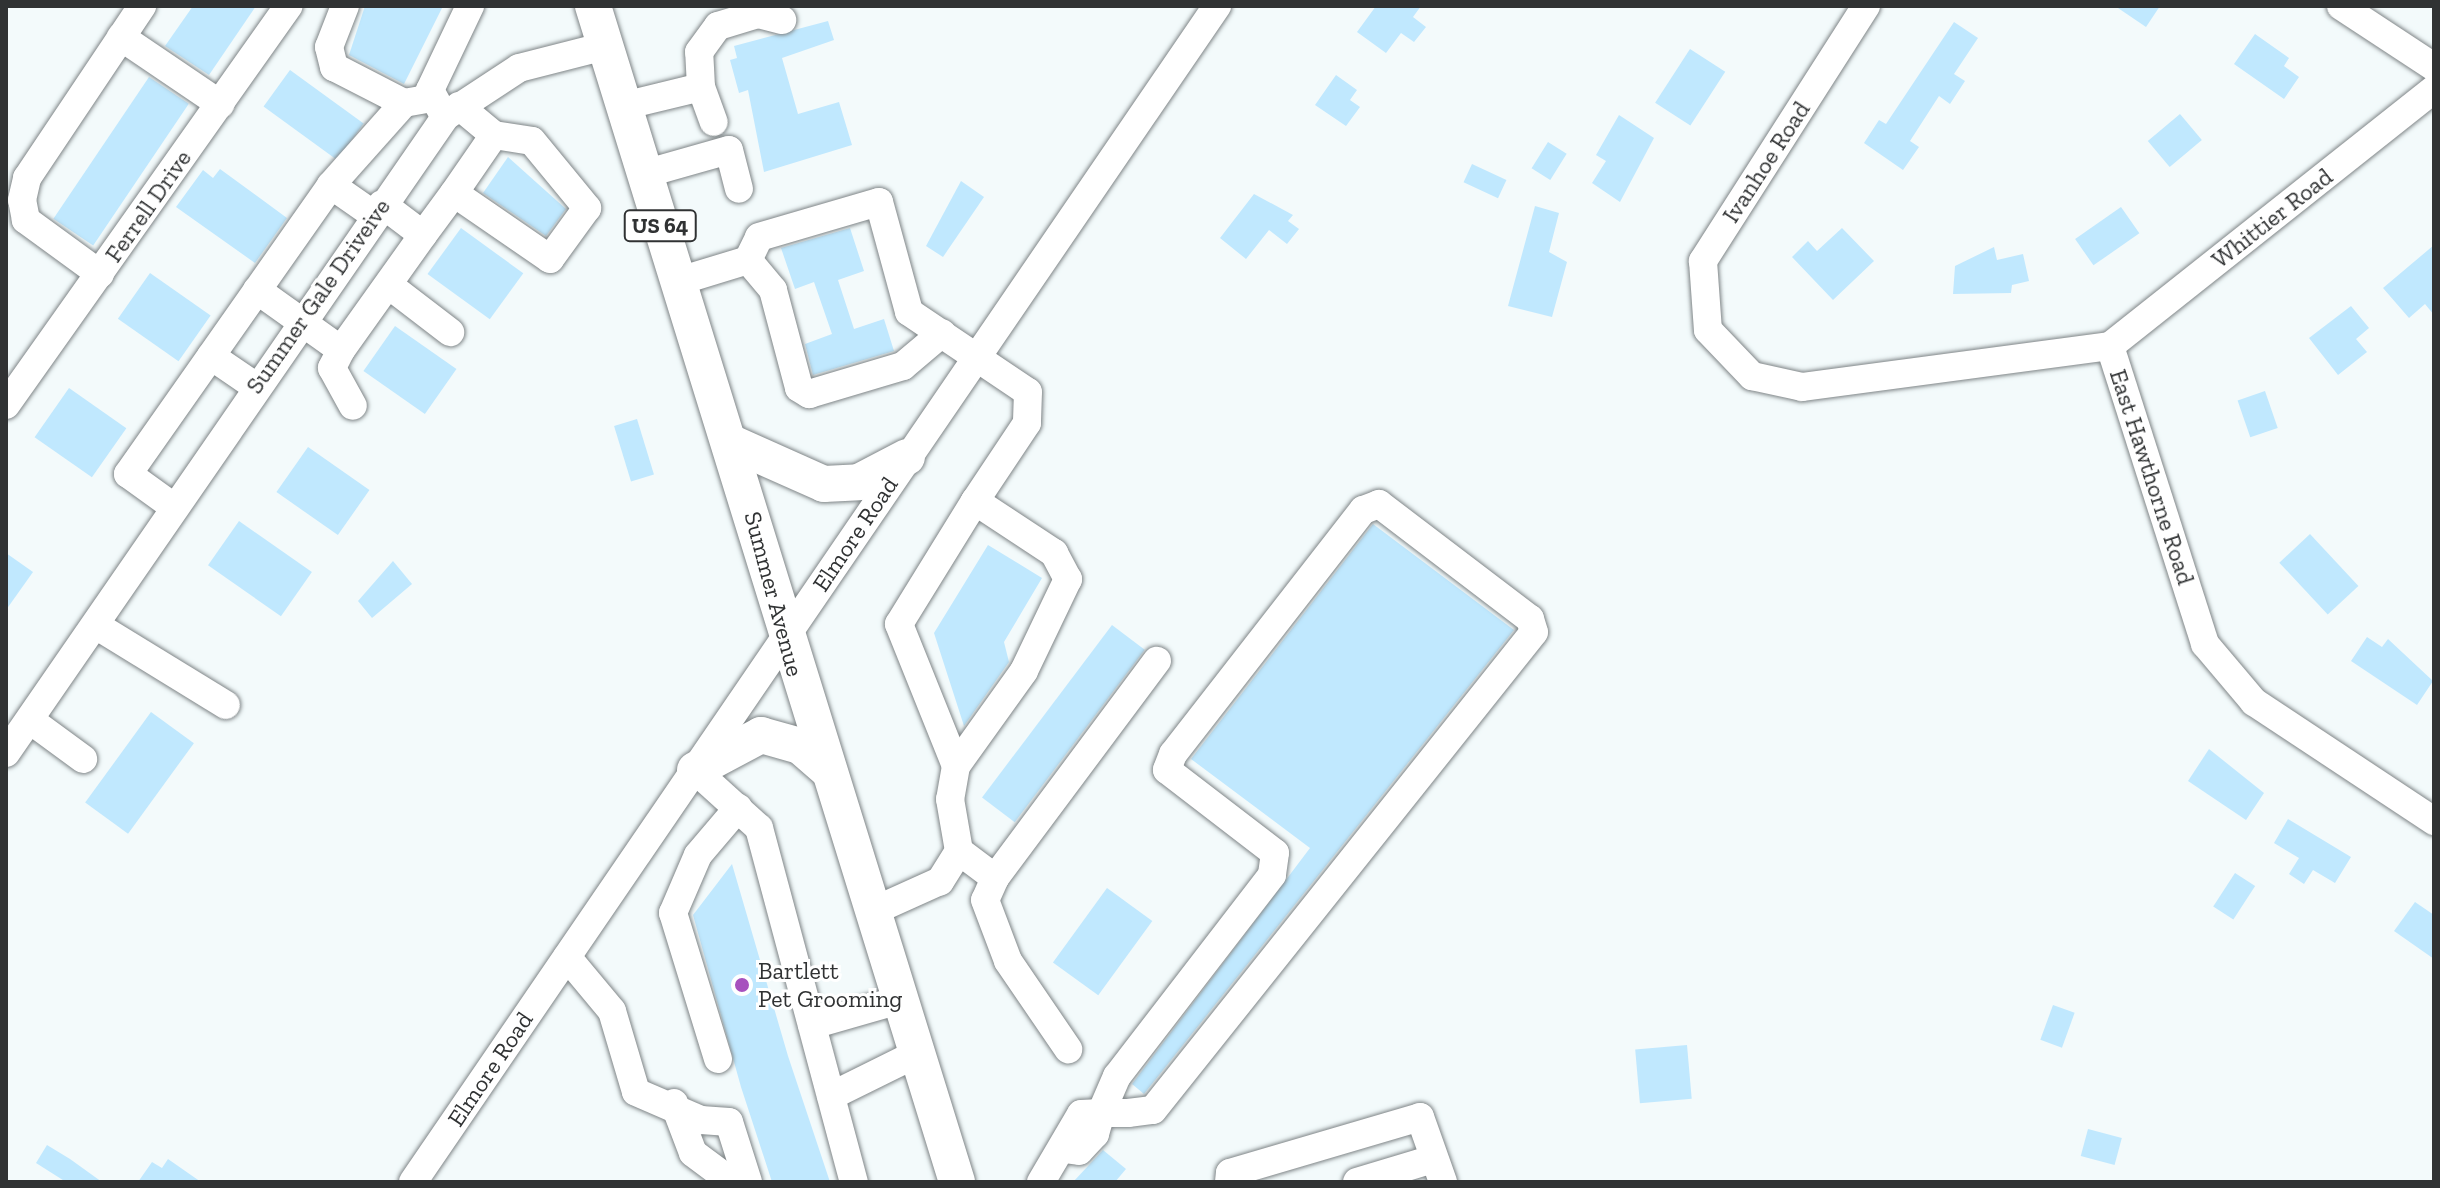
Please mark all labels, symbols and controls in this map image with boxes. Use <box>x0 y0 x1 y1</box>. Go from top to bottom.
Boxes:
street label: Ivanhoe Road <box>1716 96 1816 228</box>
street label: Ferrell Drive <box>99 144 197 268</box>
street label: Whittier Road <box>2206 162 2338 274</box>
street label: Summer Gale Driveive <box>240 193 396 399</box>
road number: US 64 <box>622 208 698 244</box>
street label: East Hawthorne Road <box>2104 366 2200 588</box>
street label: Elmore Road <box>806 471 904 597</box>
street label: Summer Avenue <box>738 508 810 680</box>
place label: Bartlett Pet Grooming <box>758 957 903 1013</box>
marker: Bartlett Pet Grooming <box>733 976 751 994</box>
street label: Elmore Road <box>441 1006 539 1132</box>

